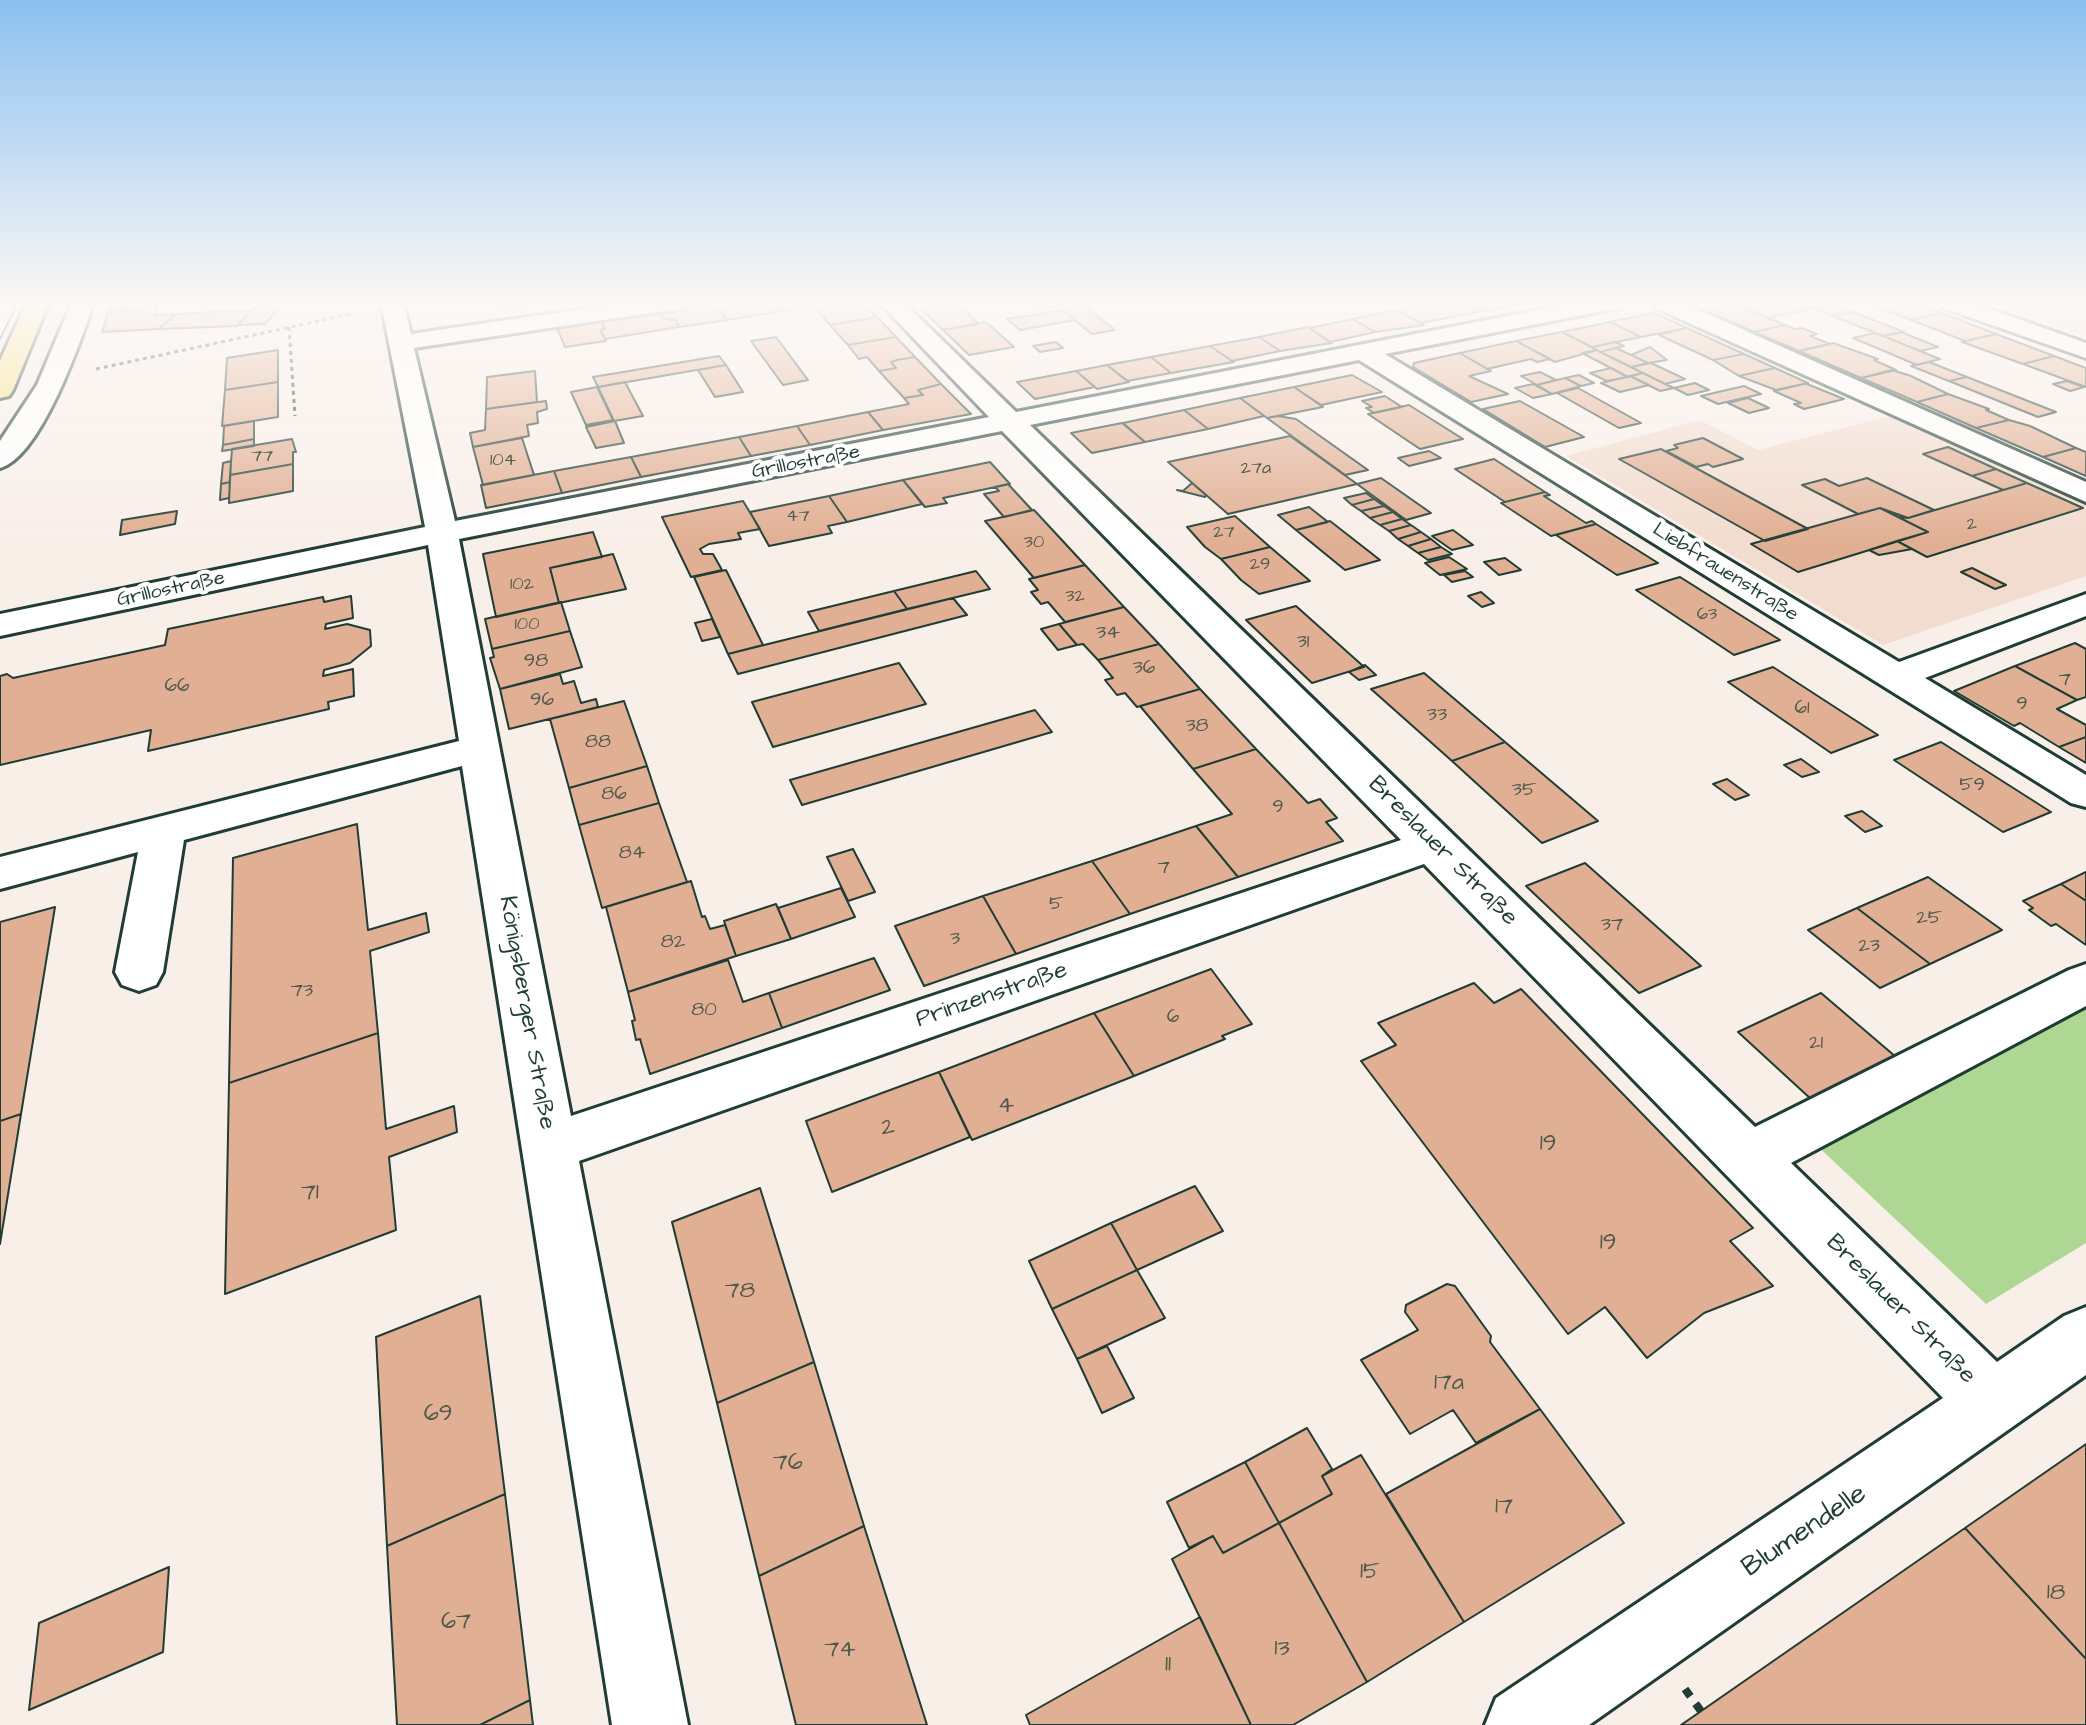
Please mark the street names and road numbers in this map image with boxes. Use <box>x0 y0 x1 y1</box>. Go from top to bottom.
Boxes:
street label: Grillostraße <box>750 441 862 485</box>
street label: Liebfrauenstraße <box>1648 518 1802 628</box>
street label: Grillostraße <box>115 567 227 613</box>
street label: Breslauer Straße <box>1361 771 1523 933</box>
street label: Königsberger Straße <box>491 894 561 1132</box>
street label: Prinzenstraße <box>912 957 1072 1035</box>
street label: Breslauer Straße <box>1819 1229 1981 1391</box>
street label: Blumendelle <box>1736 1478 1874 1586</box>

